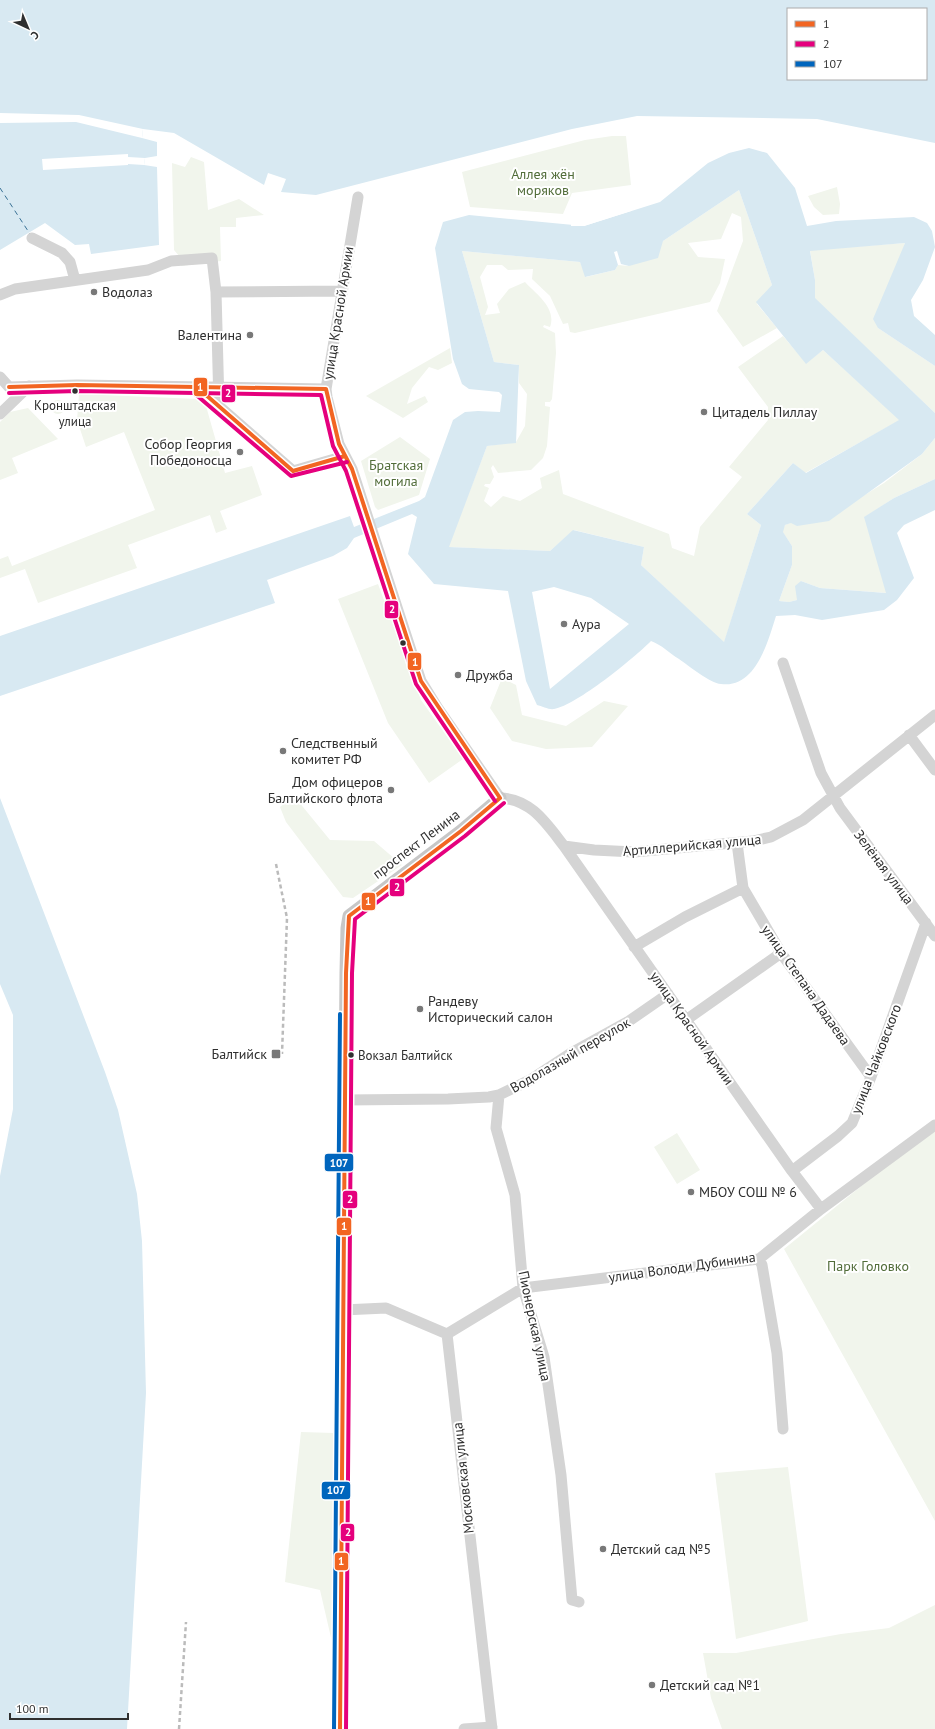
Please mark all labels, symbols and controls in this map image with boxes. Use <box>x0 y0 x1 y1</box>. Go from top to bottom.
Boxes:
north arrow <box>8 8 48 48</box>
legend <box>787 8 927 80</box>
text: 1 <box>823 16 830 31</box>
text: С <box>28 28 42 42</box>
text: 2 <box>823 36 830 51</box>
text: 107 <box>823 56 843 71</box>
park label: Аллея жён моряков <box>511 165 575 199</box>
street label: улица Красной Армии <box>319 245 357 381</box>
place label: Водолаз <box>102 283 153 301</box>
marker: Водолаз <box>89 287 99 297</box>
place label: Валентина <box>177 326 242 344</box>
marker: Валентина <box>245 330 255 340</box>
line badge: 1 <box>193 377 208 397</box>
text: 1 <box>197 380 203 394</box>
line badge: 2 <box>221 384 236 403</box>
marker: Кронштадская улица <box>70 386 80 396</box>
text: 2 <box>225 386 231 400</box>
place label: Кронштадская улица <box>34 397 116 430</box>
place label: Цитадель Пиллау <box>712 403 818 421</box>
marker: Цитадель Пиллау <box>699 407 709 417</box>
place label: Собор Георгия Победоносца <box>145 435 232 469</box>
marker: Собор Георгия Победоносца <box>235 447 245 457</box>
park label: Братская могила <box>369 456 423 490</box>
line badge: 2 <box>384 600 399 619</box>
text: 2 <box>389 602 395 616</box>
place label: Аура <box>572 615 601 633</box>
marker: Аура <box>559 619 569 629</box>
unlabelled marker <box>398 638 408 648</box>
line badge: 1 <box>407 652 422 671</box>
text: 1 <box>412 655 418 669</box>
place label: Дружба <box>466 666 513 684</box>
marker: Дружба <box>453 670 463 680</box>
place label: Следственный комитет РФ <box>291 734 378 768</box>
marker: Следственный комитет РФ <box>278 746 288 756</box>
place label: Дом офицеров Балтийского флота <box>268 773 383 807</box>
marker: Дом офицеров Балтийского флота <box>386 785 396 795</box>
street label: проспект Ленина <box>369 805 463 883</box>
street label: Зелёная улица <box>850 826 918 908</box>
street label: Артиллерийская улица <box>622 830 762 860</box>
line badge: 2 <box>389 878 405 897</box>
text: 2 <box>394 880 400 894</box>
line badge: 1 <box>361 892 376 911</box>
text: 1 <box>365 894 371 908</box>
street label: улица Степана Дадаева <box>758 921 854 1049</box>
street label: улица Красной Армии <box>646 968 738 1088</box>
place label: Рандеву Исторический салон <box>428 992 553 1026</box>
street label: улица Чайковского <box>847 1002 905 1116</box>
marker: Рандеву Исторический салон <box>415 1004 425 1014</box>
street label: Водолазный переулок <box>507 1013 633 1097</box>
place label: Балтийск <box>211 1045 267 1063</box>
place label: Вокзал Балтийск <box>358 1047 453 1064</box>
marker: Балтийск <box>270 1048 282 1060</box>
marker: Вокзал Балтийск <box>346 1050 356 1060</box>
line badge: 107 <box>324 1153 354 1172</box>
text: 107 <box>330 1156 348 1170</box>
place label: МБОУ СОШ № 6 <box>699 1183 797 1201</box>
marker: МБОУ СОШ № 6 <box>686 1187 696 1197</box>
line badge: 2 <box>342 1190 358 1209</box>
text: 2 <box>347 1192 353 1206</box>
line badge: 1 <box>336 1217 352 1236</box>
text: 1 <box>341 1219 347 1233</box>
street label: улица Володи Дубинина <box>607 1248 757 1286</box>
park label: Парк Головко <box>827 1257 909 1275</box>
street label: Пионерская улица <box>514 1269 556 1383</box>
street label: Московская улица <box>448 1421 478 1535</box>
line badge: 107 <box>321 1481 351 1500</box>
text: 107 <box>327 1483 345 1497</box>
line badge: 2 <box>340 1523 355 1542</box>
text: 2 <box>345 1525 351 1539</box>
place label: Детский сад №5 <box>611 1540 711 1558</box>
marker: Детский сад №5 <box>598 1544 608 1554</box>
line badge: 1 <box>334 1552 349 1571</box>
text: 1 <box>338 1554 344 1568</box>
place label: Детский сад №1 <box>660 1676 760 1694</box>
marker: Детский сад №1 <box>647 1680 657 1690</box>
scale bar <box>10 1695 128 1721</box>
text: 100 m <box>16 1701 49 1716</box>

